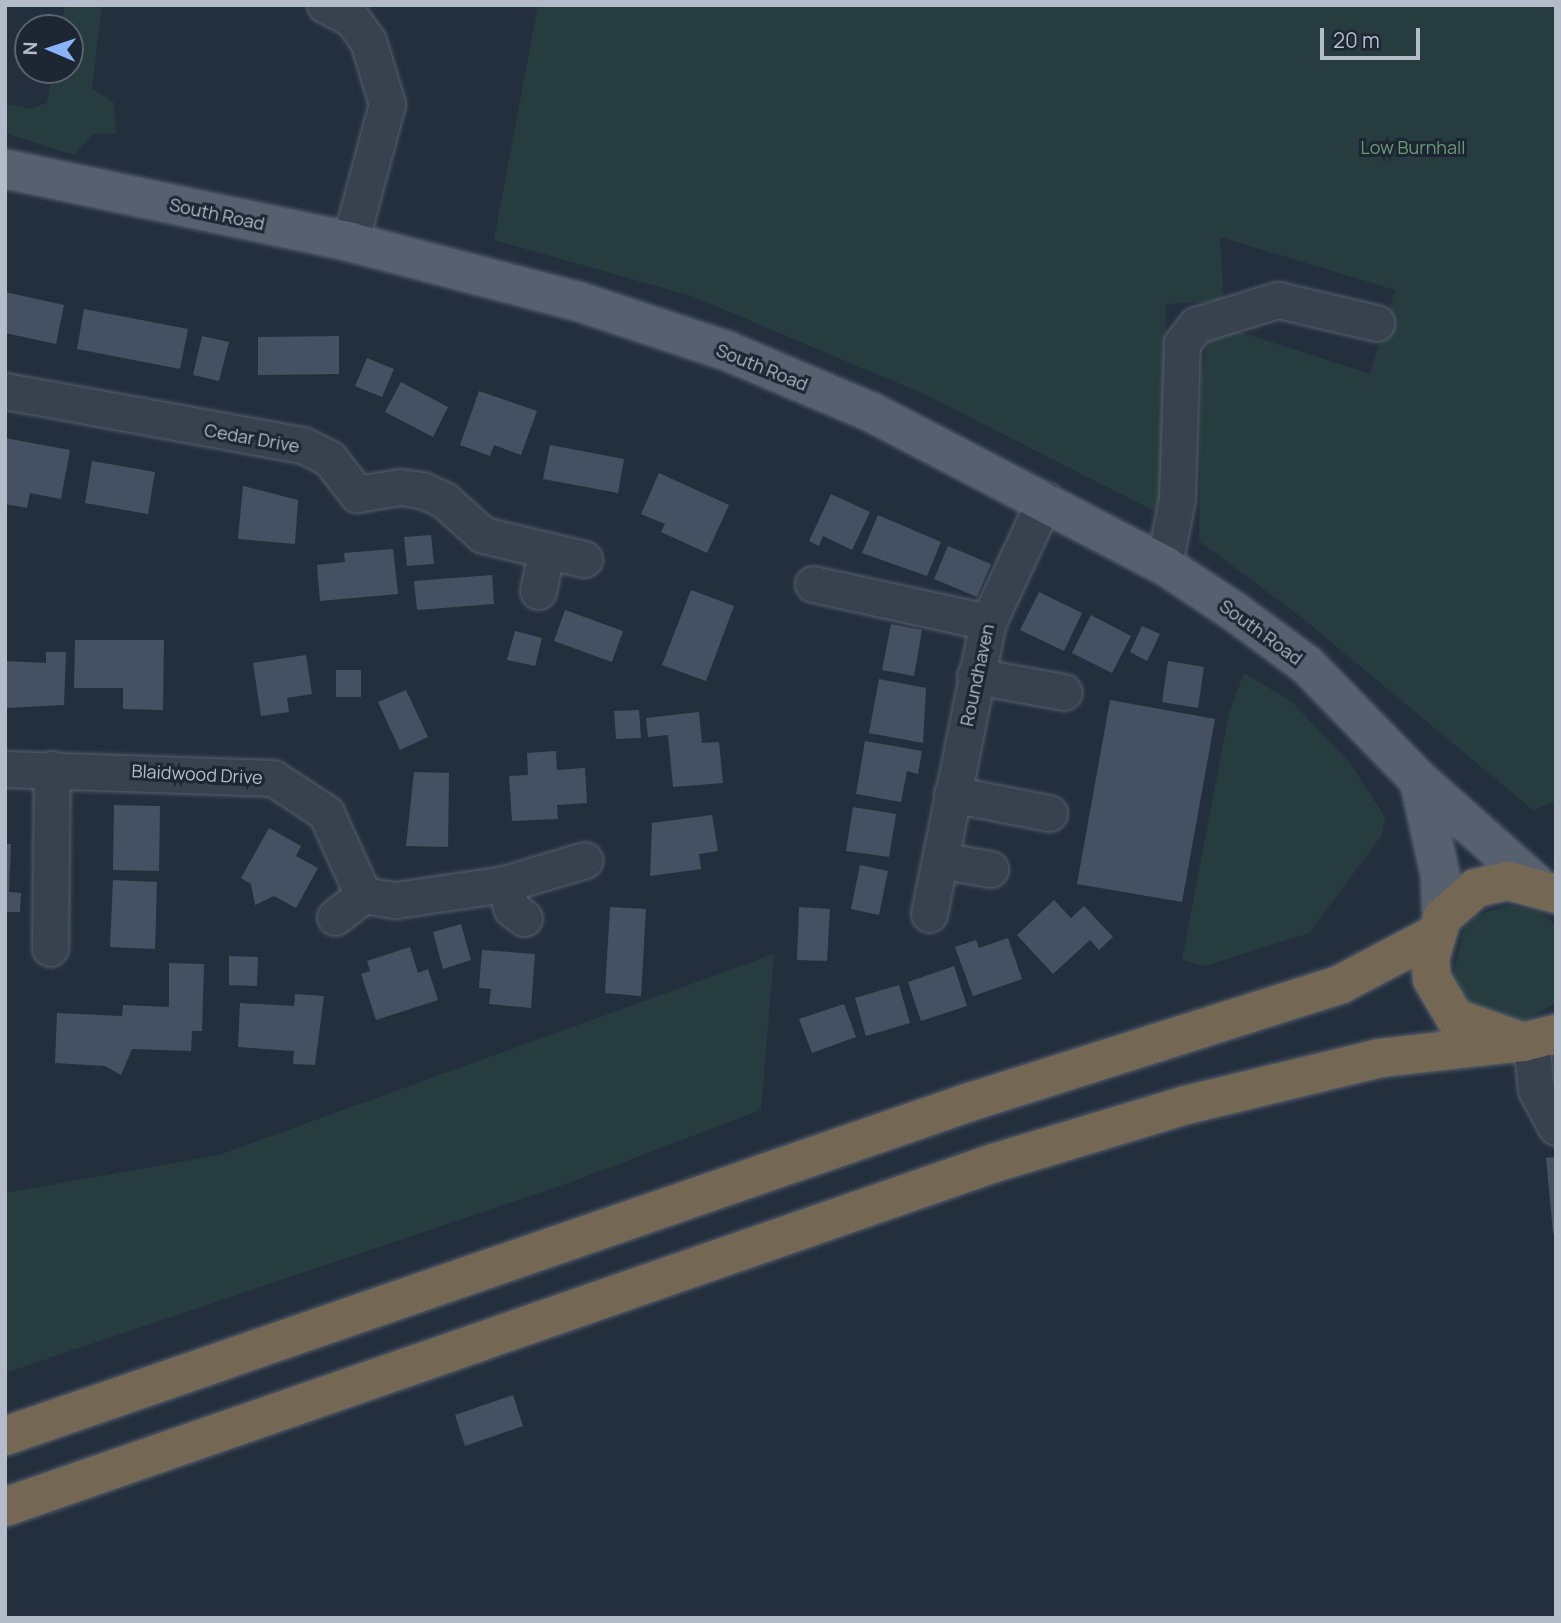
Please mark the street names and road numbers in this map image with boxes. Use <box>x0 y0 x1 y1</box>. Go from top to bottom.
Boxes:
street label: South Road <box>168 193 266 235</box>
street label: South Road <box>713 339 811 395</box>
street label: Cedar Drive <box>203 419 301 457</box>
street label: South Road <box>1216 595 1306 669</box>
street label: Roundhaven <box>956 622 998 728</box>
street label: Blaidwood Drive <box>131 760 263 788</box>

